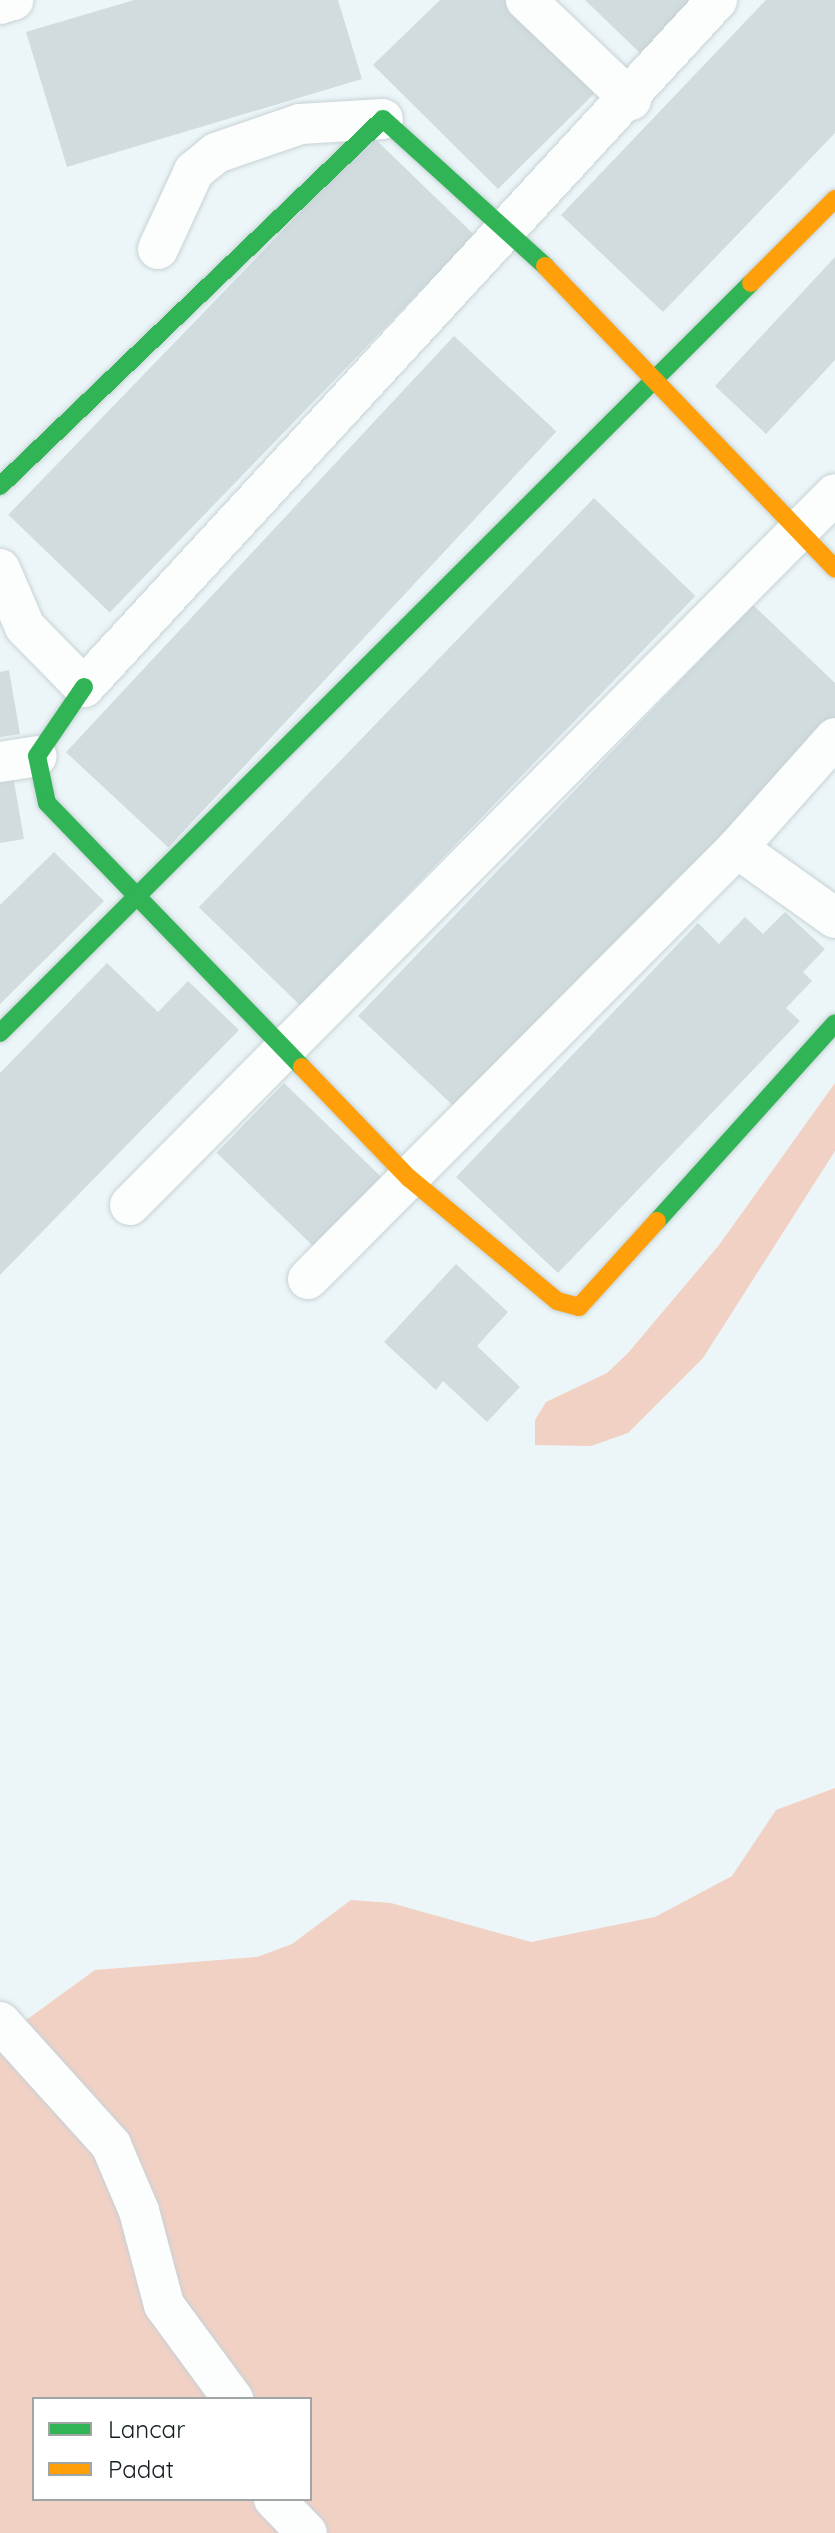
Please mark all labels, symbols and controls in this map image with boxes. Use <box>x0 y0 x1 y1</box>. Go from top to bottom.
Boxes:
legend <box>32 2397 312 2501</box>
text: Lancar <box>108 2414 185 2444</box>
text: Padat <box>108 2454 174 2484</box>

